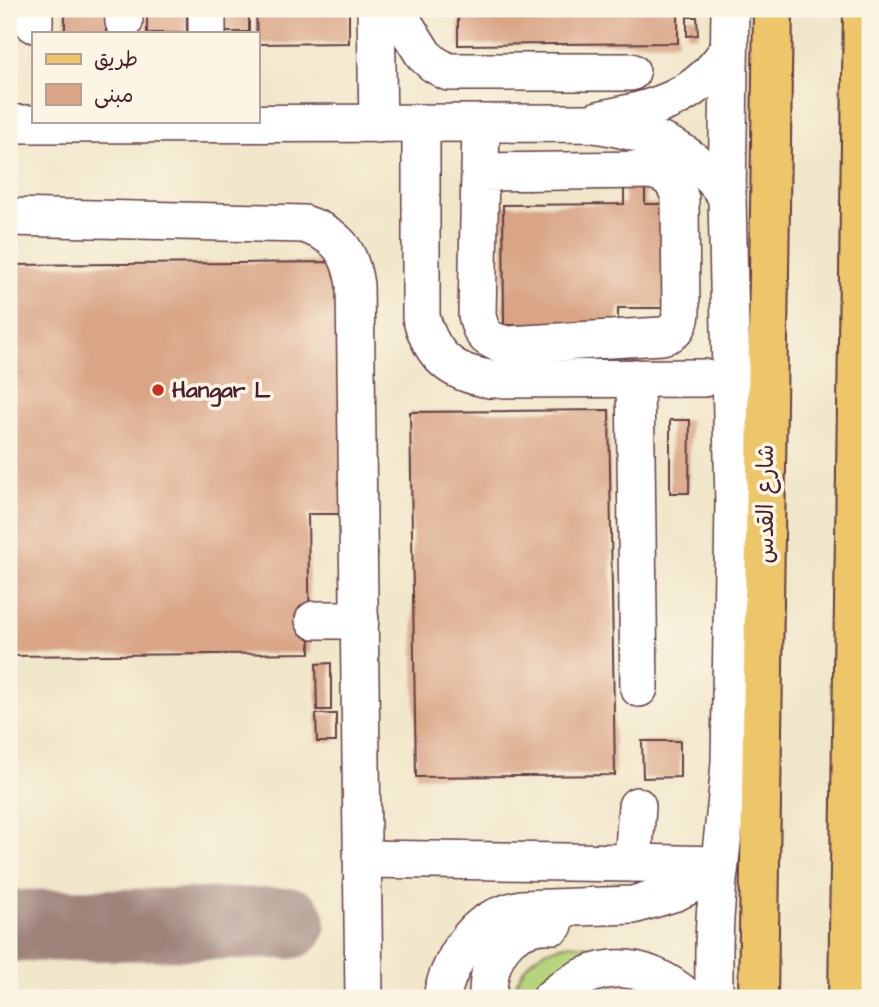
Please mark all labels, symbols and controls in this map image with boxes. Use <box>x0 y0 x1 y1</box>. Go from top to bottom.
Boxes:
legend <box>32 32 259 122</box>
text: طريق <box>94 45 138 74</box>
text: مبنى <box>94 81 133 110</box>
place label: Hangar L <box>172 374 271 407</box>
marker: Hangar L <box>150 382 166 398</box>
street label: شارع القدس <box>750 445 782 563</box>

